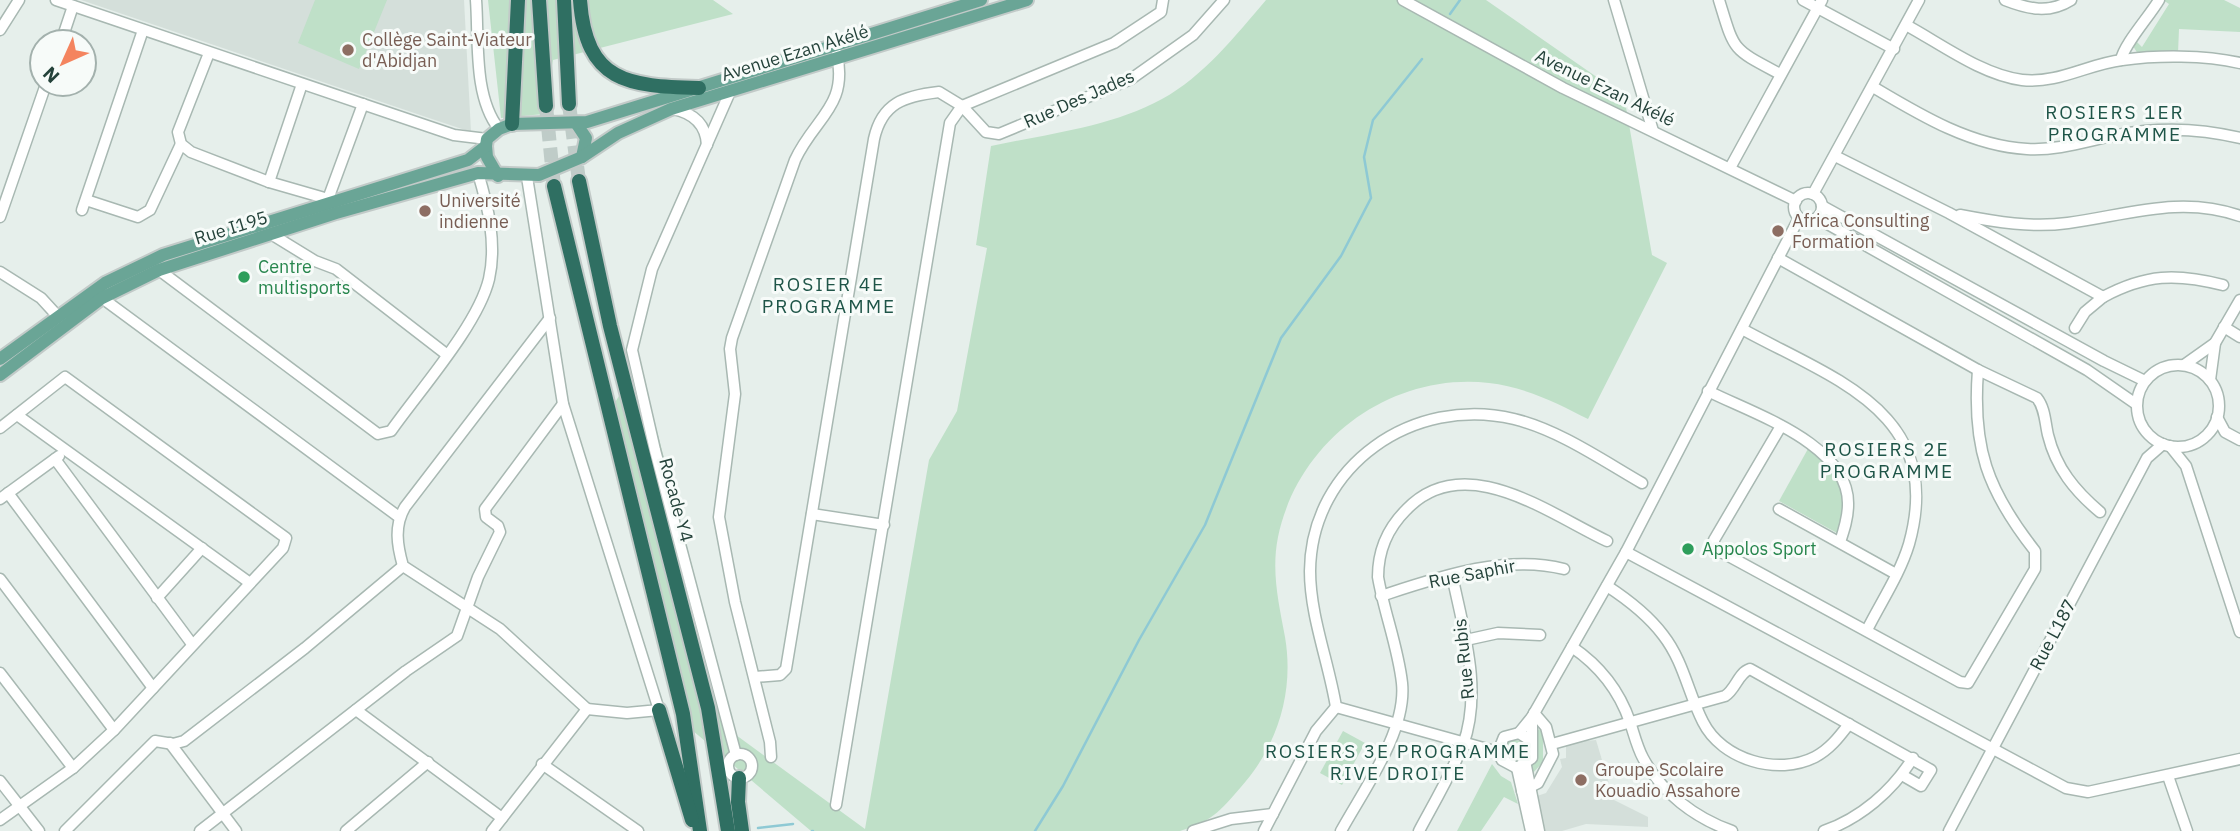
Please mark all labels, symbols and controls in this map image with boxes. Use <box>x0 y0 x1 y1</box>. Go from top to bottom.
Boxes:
street label: Avenue Ezan Akélé <box>718 19 871 86</box>
north arrow <box>28 28 98 98</box>
place label: Collège Saint-Viateur d'Abidjan <box>362 28 532 72</box>
marker: Collège Saint-Viateur d'Abidjan <box>340 42 356 58</box>
street label: Avenue Ezan Akélé <box>1532 44 1679 131</box>
text: N <box>38 62 64 88</box>
street label: Rue Des Jades <box>1020 64 1138 133</box>
district label: ROSIERS 1ER PROGRAMME <box>2045 100 2185 146</box>
place label: Université indienne <box>439 189 521 233</box>
marker: Université indienne <box>417 203 433 219</box>
street label: Rue I195 <box>191 205 270 250</box>
place label: Africa Consulting Formation <box>1792 209 1930 253</box>
marker: Africa Consulting Formation <box>1770 223 1786 239</box>
place label: Centre multisports <box>258 255 351 299</box>
marker: Centre multisports <box>236 269 252 285</box>
district label: ROSIER 4E PROGRAMME <box>762 272 896 318</box>
district label: ROSIERS 2E PROGRAMME <box>1820 437 1954 483</box>
street label: Rocade Y4 <box>654 455 699 545</box>
place label: Appolos Sport <box>1702 537 1816 560</box>
marker: Appolos Sport <box>1680 541 1696 557</box>
street label: Rue Saphir <box>1427 554 1518 593</box>
street label: Rue L187 <box>2024 595 2081 674</box>
street label: Rue Rubis <box>1448 617 1479 701</box>
district label: ROSIERS 3E PROGRAMME RIVE DROITE <box>1265 739 1531 785</box>
place label: Groupe Scolaire Kouadio Assahore <box>1595 758 1741 802</box>
marker: Groupe Scolaire Kouadio Assahore <box>1573 772 1589 788</box>

